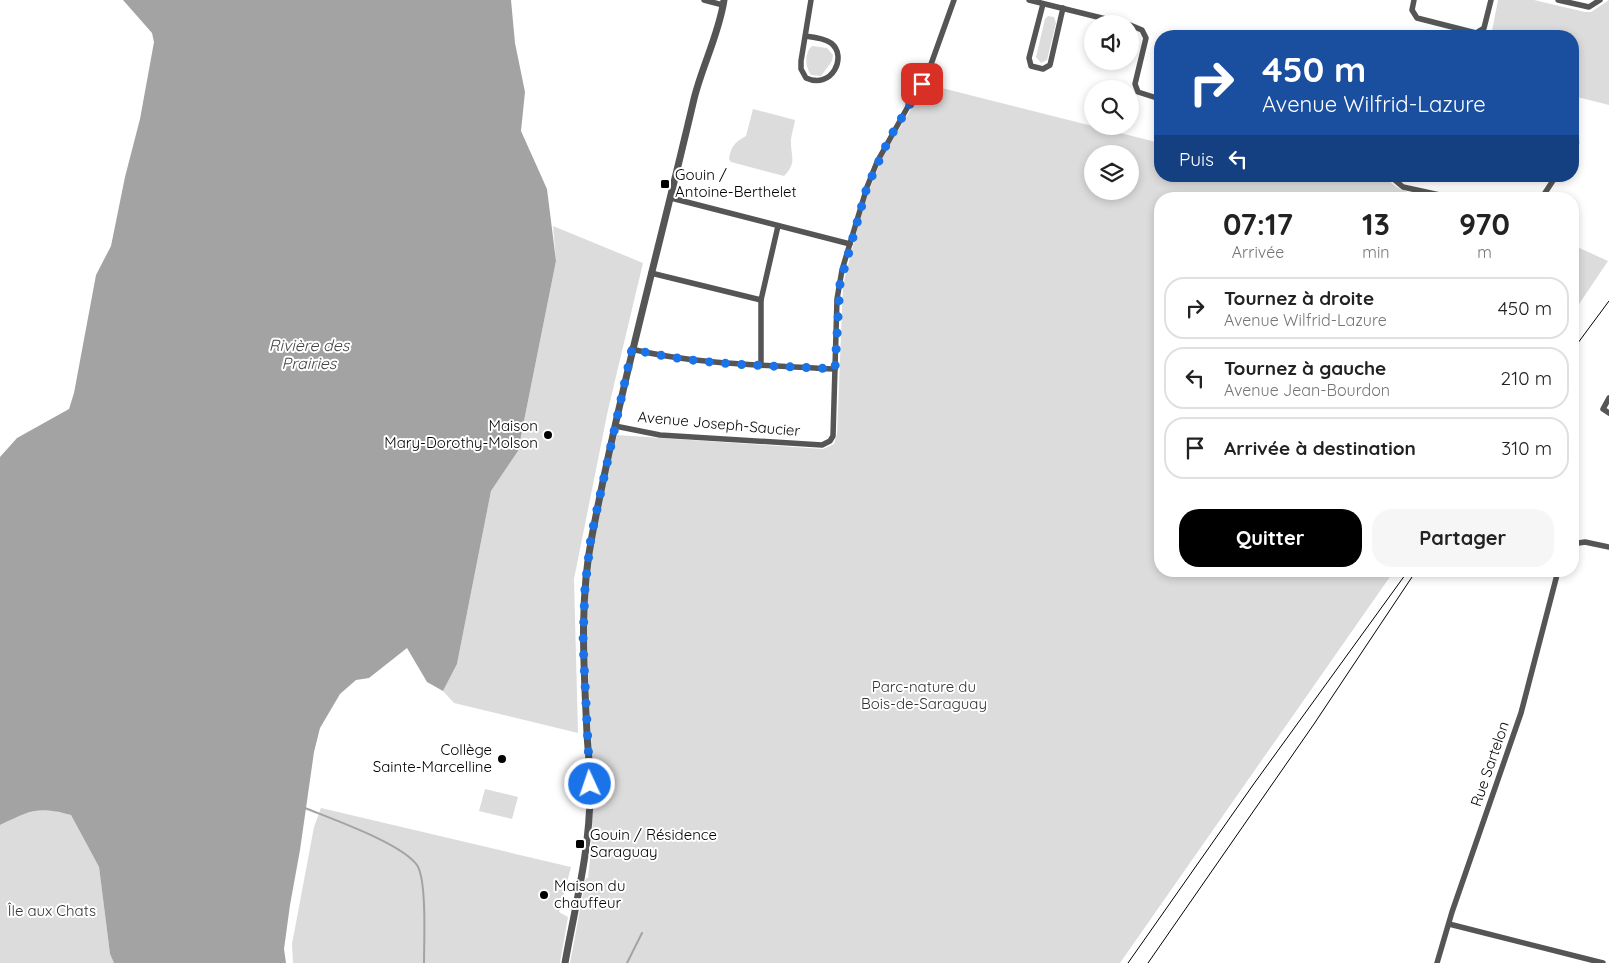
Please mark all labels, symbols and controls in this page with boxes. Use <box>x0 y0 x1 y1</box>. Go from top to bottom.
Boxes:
map controls <box>1084 15 1139 200</box>
button: sound <box>1084 15 1139 70</box>
text: 450 m <box>1262 47 1366 91</box>
icon: right <box>1179 50 1244 115</box>
pin <box>901 63 943 105</box>
icon: arrive <box>908 70 936 98</box>
button: search <box>1084 80 1139 135</box>
text: Avenue Wilfrid-Lazure <box>1262 90 1486 118</box>
button: layers <box>1084 145 1139 200</box>
icon: left <box>1224 145 1252 173</box>
text: Puis <box>1179 147 1214 171</box>
place label: Gouin / Antoine-Berthelet <box>675 165 797 201</box>
marker: Gouin / Antoine-Berthelet <box>659 178 671 190</box>
text: 07:17 <box>1223 205 1293 243</box>
text: 13 <box>1362 205 1390 243</box>
text: 970 <box>1459 205 1510 243</box>
text: Arrivée <box>1232 242 1284 262</box>
text: min <box>1362 242 1390 262</box>
text: m <box>1477 242 1492 262</box>
text: Tournez à droite <box>1224 286 1374 310</box>
icon: right <box>1181 294 1209 322</box>
text: 450 m <box>1498 296 1552 320</box>
text: Avenue Wilfrid-Lazure <box>1224 310 1387 330</box>
water label: Rivière des Prairies <box>269 335 351 373</box>
text: Tournez à gauche <box>1224 356 1386 380</box>
icon: left <box>1181 364 1209 392</box>
text: 210 m <box>1501 366 1552 390</box>
text: Avenue Jean-Bourdon <box>1224 380 1390 400</box>
street label: Avenue Joseph-Saucier <box>637 407 801 440</box>
place label: Maison Mary-Dorothy-Molson <box>384 416 538 452</box>
marker: Maison Mary-Dorothy-Molson <box>542 429 554 441</box>
icon: arrive <box>1181 434 1209 462</box>
text: Arrivée à destination <box>1224 436 1416 460</box>
text: 310 m <box>1501 436 1552 460</box>
button: Quitter <box>1179 509 1362 567</box>
button: Partager <box>1372 509 1554 567</box>
park label: Parc-nature du Bois-de-Saraguay <box>861 677 987 713</box>
street label: Rue Sartelon <box>1466 719 1513 809</box>
place label: Collège Sainte-Marcelline <box>373 740 492 776</box>
marker: Collège Sainte-Marcelline <box>496 753 508 765</box>
position arrow <box>563 757 615 809</box>
place label: Gouin / Résidence Saraguay <box>590 825 717 861</box>
marker: Gouin / Résidence Saraguay <box>574 838 586 850</box>
place label: Maison du chauffeur <box>554 876 625 912</box>
marker: Maison du chauffeur <box>538 889 550 901</box>
park label: Île aux Chats <box>8 901 96 920</box>

